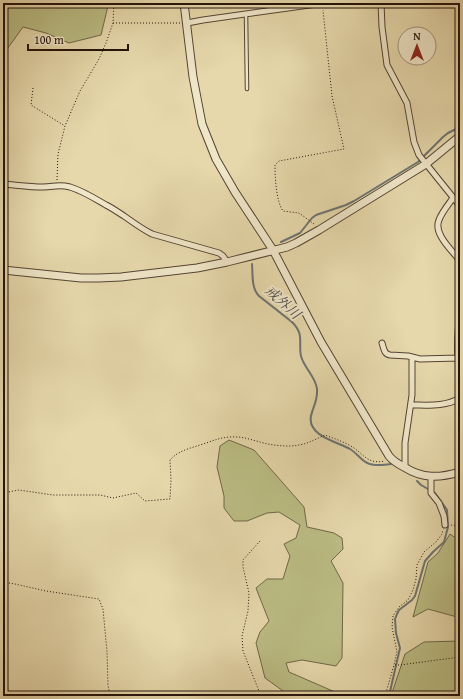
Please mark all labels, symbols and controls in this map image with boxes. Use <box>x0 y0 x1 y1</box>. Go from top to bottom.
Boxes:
scale bar <box>28 26 128 52</box>
north arrow <box>397 26 437 66</box>
text: N <box>413 28 421 44</box>
text: 100 m <box>34 31 64 48</box>
water label: 戒外川 <box>261 281 307 325</box>

